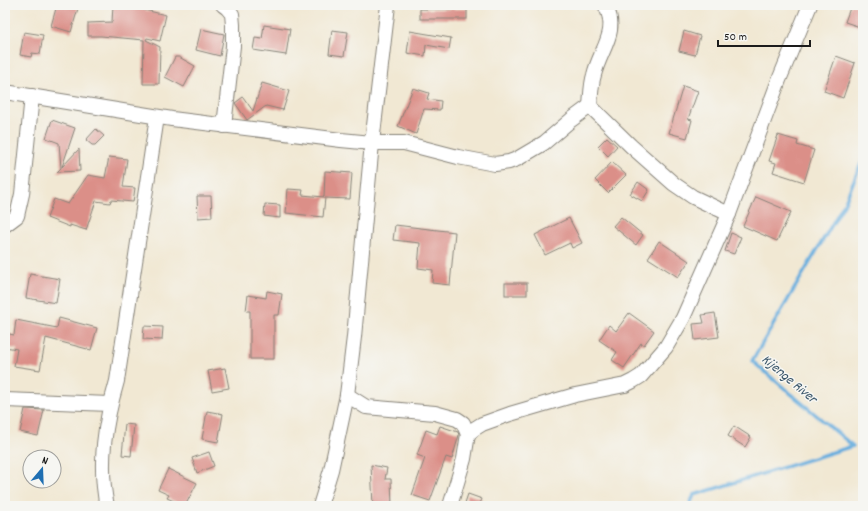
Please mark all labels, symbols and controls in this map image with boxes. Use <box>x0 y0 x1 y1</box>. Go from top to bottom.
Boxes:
scale bar <box>718 22 810 48</box>
text: 50 m <box>724 29 747 46</box>
water label: Kijenge River <box>756 350 822 410</box>
north arrow <box>22 449 62 489</box>
text: N <box>39 453 50 470</box>

